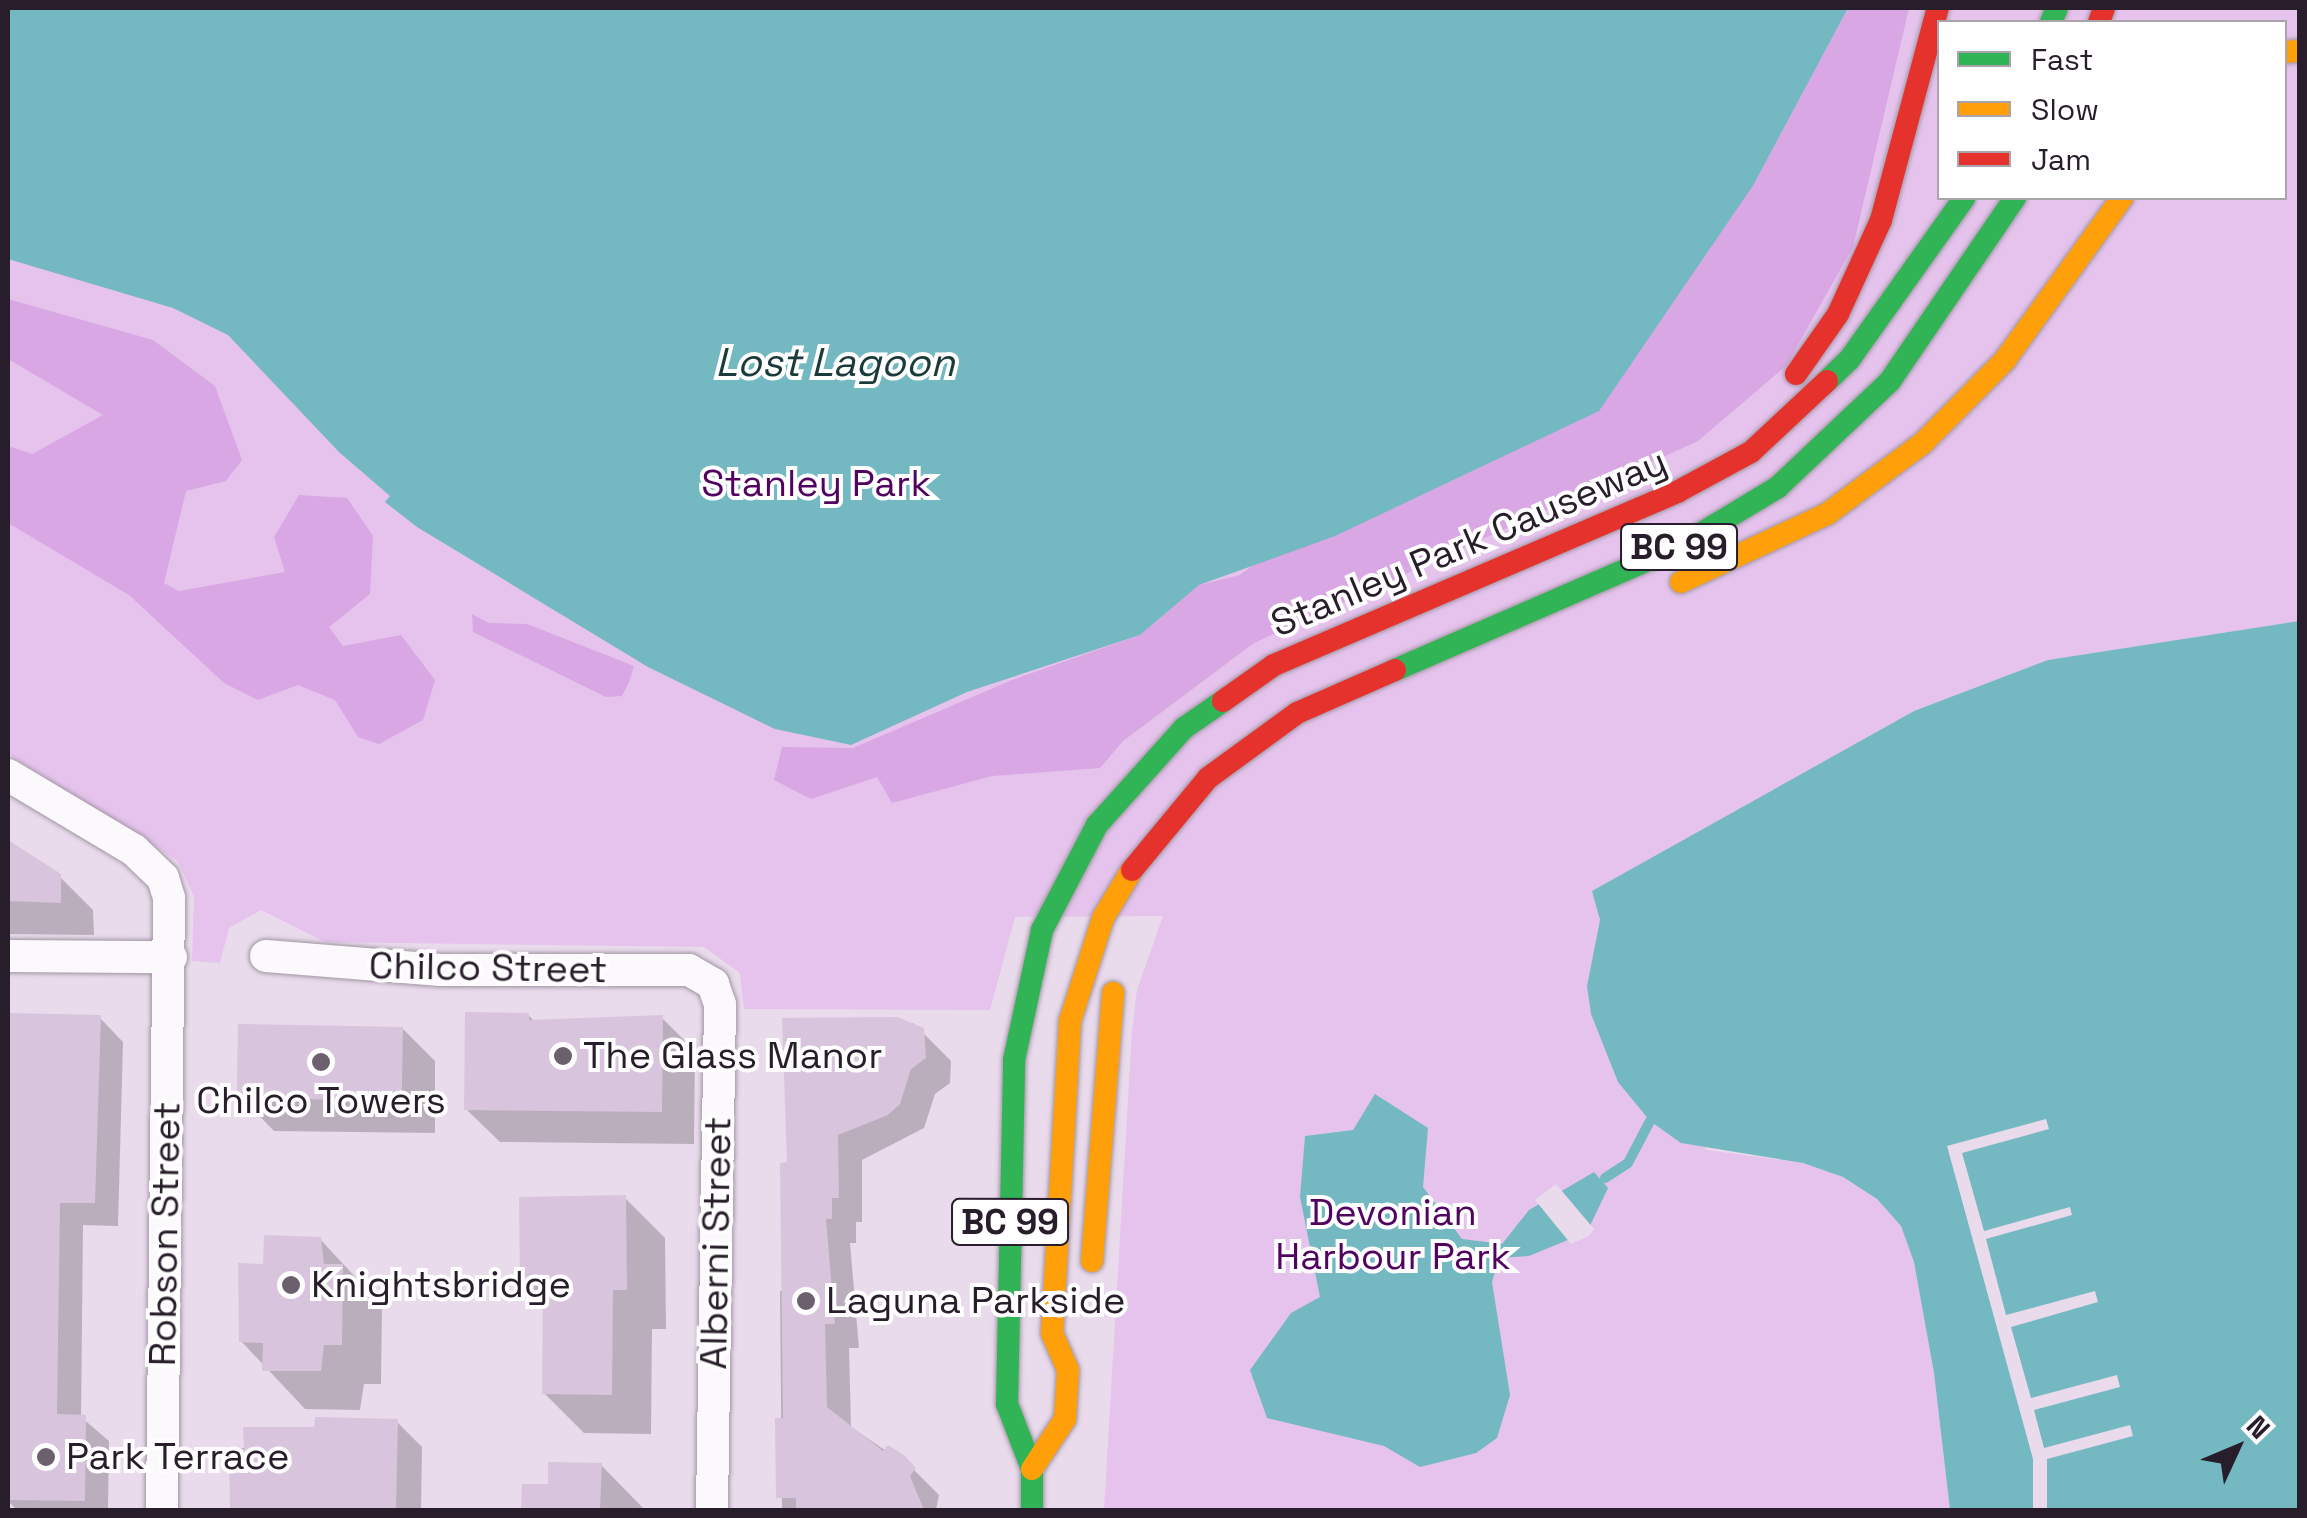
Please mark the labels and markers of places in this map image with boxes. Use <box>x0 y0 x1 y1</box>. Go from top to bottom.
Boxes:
place label: The Glass Manor <box>583 1033 883 1079</box>
marker: The Glass Manor <box>552 1045 574 1067</box>
marker: Chilco Towers <box>310 1051 332 1073</box>
place label: Chilco Towers <box>196 1078 446 1124</box>
place label: Knightsbridge <box>311 1262 571 1308</box>
marker: Knightsbridge <box>280 1274 302 1296</box>
place label: Laguna Parkside <box>826 1278 1125 1324</box>
marker: Laguna Parkside <box>795 1290 817 1312</box>
place label: Park Terrace <box>66 1434 290 1480</box>
marker: Park Terrace <box>35 1446 57 1468</box>

